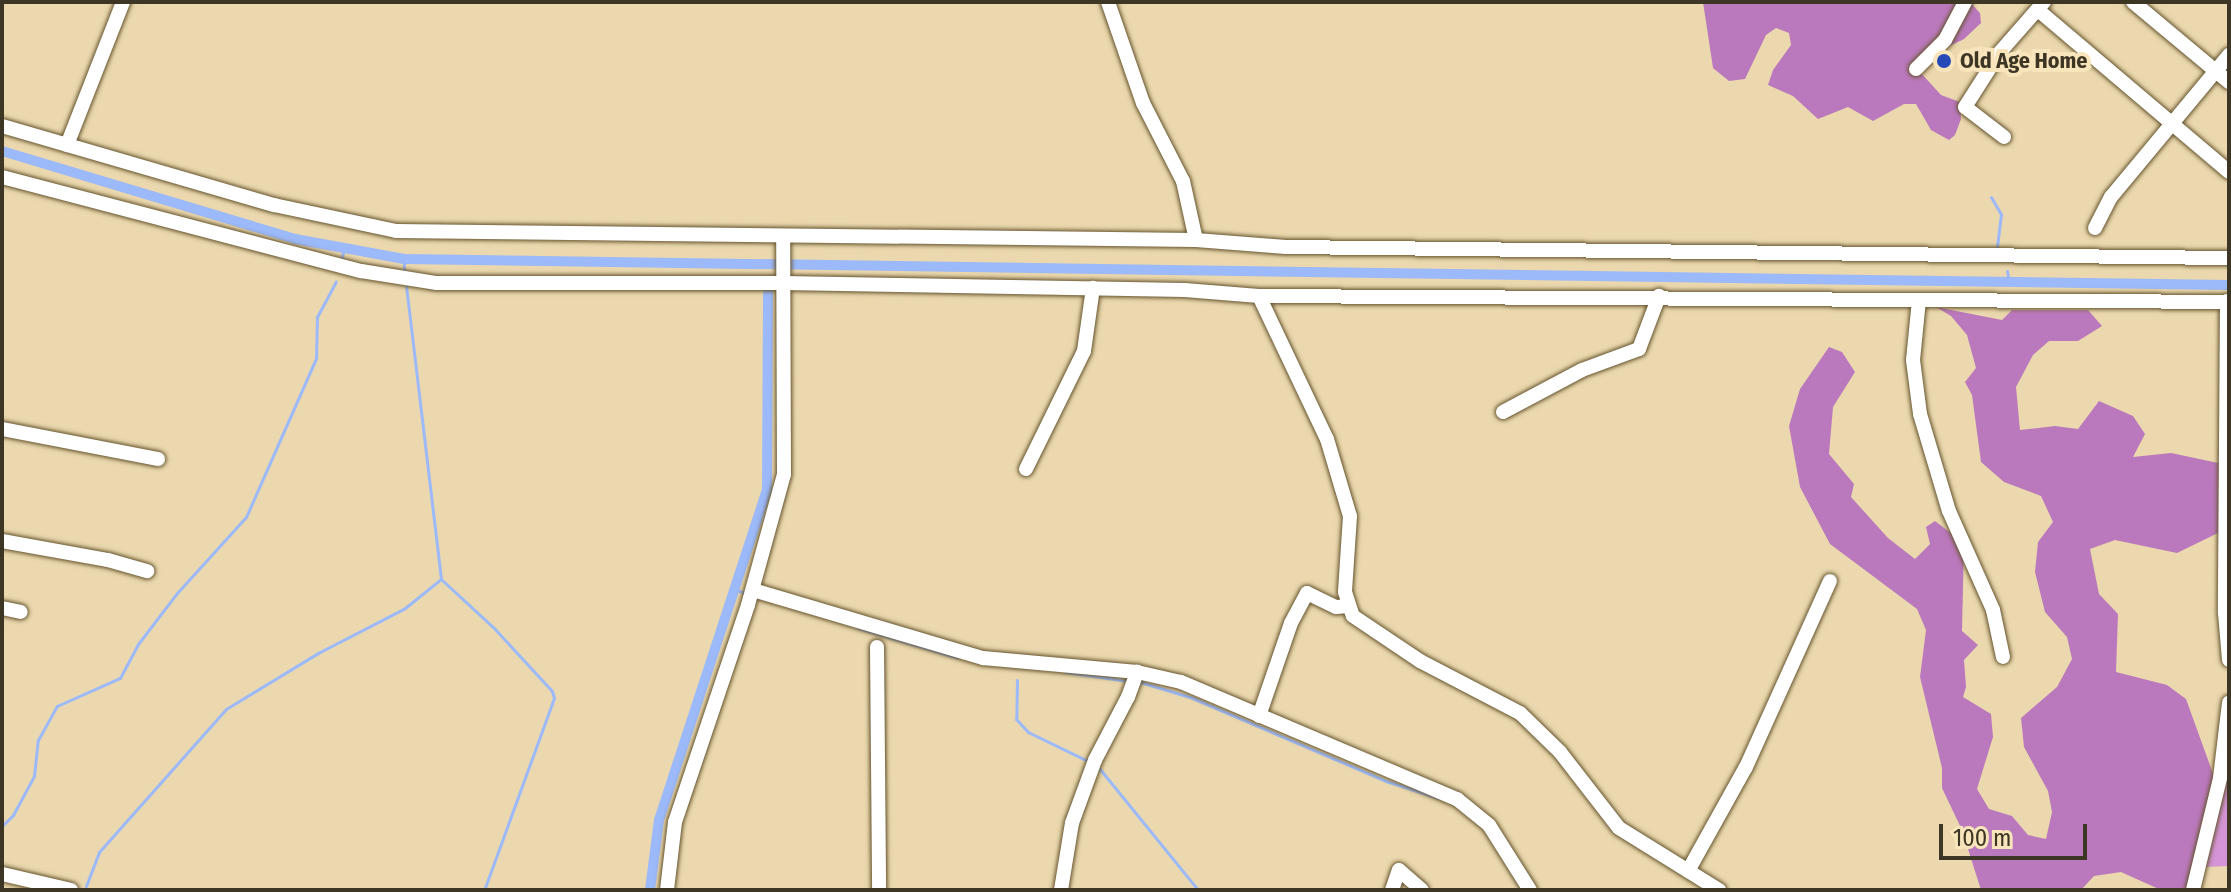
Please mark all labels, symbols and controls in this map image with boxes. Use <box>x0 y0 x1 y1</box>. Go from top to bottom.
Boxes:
place label: Old Age Home <box>1960 48 2087 74</box>
marker: Old Age Home <box>1935 52 1953 70</box>
scale bar <box>1943 808 2091 858</box>
text: 100 m <box>1953 824 2011 852</box>

